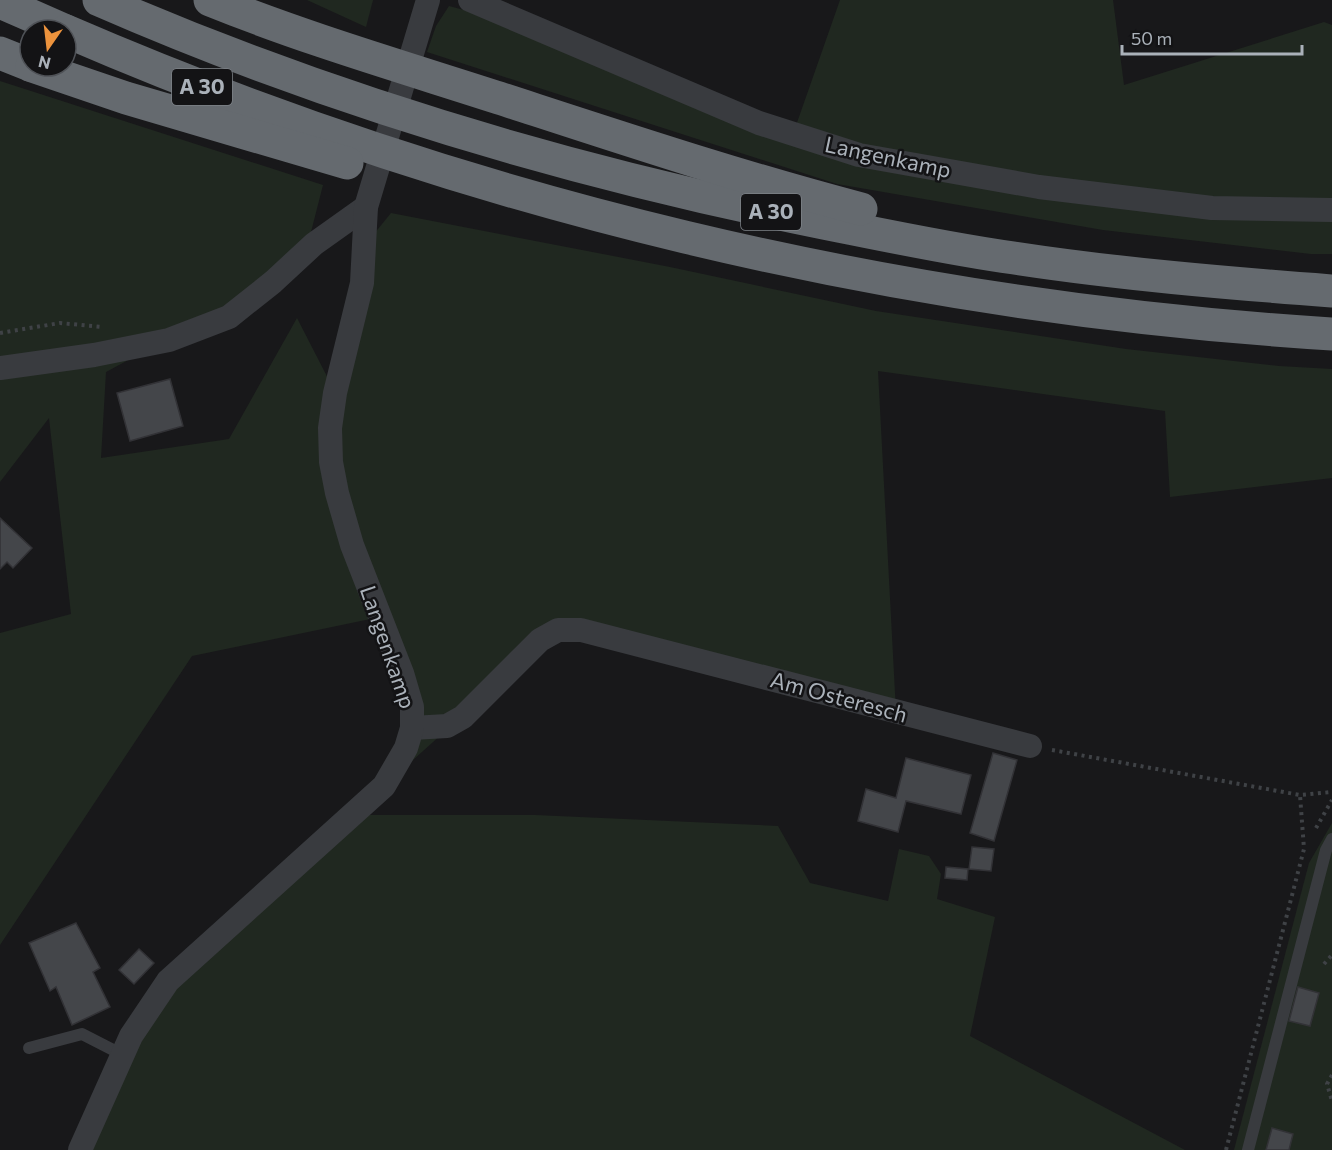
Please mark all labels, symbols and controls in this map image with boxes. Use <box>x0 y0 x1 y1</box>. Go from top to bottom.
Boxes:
north arrow <box>18 18 78 78</box>
scale bar <box>1122 18 1302 56</box>
text: 50 m <box>1131 27 1172 49</box>
text: N <box>36 52 52 74</box>
road number: A 30 <box>172 69 232 105</box>
street label: Langenkamp <box>823 130 954 183</box>
road number: A 30 <box>741 194 801 230</box>
street label: Langenkamp <box>355 582 422 712</box>
street label: Am Osteresch <box>768 665 910 728</box>

